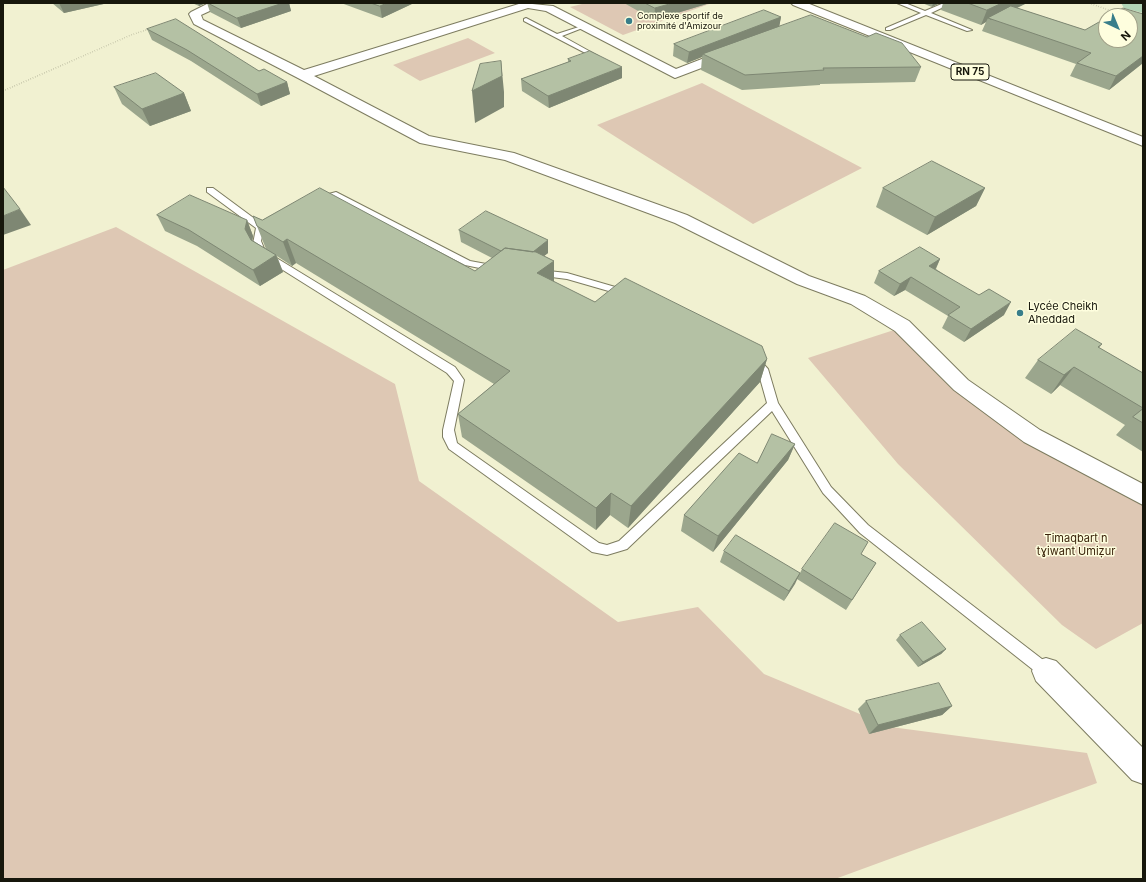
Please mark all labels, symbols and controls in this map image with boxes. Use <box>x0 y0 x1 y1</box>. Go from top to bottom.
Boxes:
north arrow <box>1098 8 1138 48</box>
place label: Complexe sportif de proximité d'Amizour <box>637 11 723 32</box>
marker: Complexe sportif de proximité d'Amizour <box>624 16 634 26</box>
text: N <box>1118 28 1134 44</box>
road number: RN 75 <box>951 64 989 80</box>
place label: Lycée Cheikh Aheddad <box>1028 300 1098 326</box>
marker: Lycée Cheikh Aheddad <box>1015 308 1025 318</box>
park label: Timaqbart n tɣiwant Umiẓur <box>1037 532 1115 558</box>

